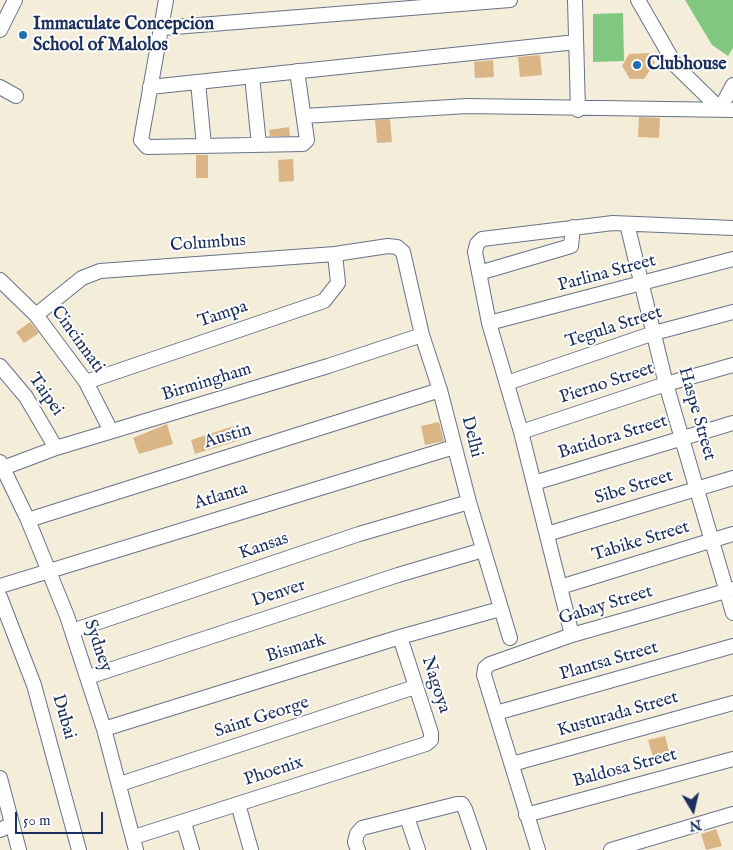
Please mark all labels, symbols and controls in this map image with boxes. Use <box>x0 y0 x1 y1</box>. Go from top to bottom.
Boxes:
place label: Immaculate Concepcion School of Malolos <box>33 14 214 56</box>
marker: Immaculate Concepcion School of Malolos <box>17 29 29 41</box>
place label: Clubhouse <box>647 54 727 76</box>
marker: Clubhouse <box>631 59 643 71</box>
street label: Columbus <box>169 231 247 257</box>
street label: Parlina Street <box>556 251 658 297</box>
street label: Tampa <box>195 296 251 334</box>
street label: Cincinnati <box>45 302 109 378</box>
street label: Tegula Street <box>563 302 665 354</box>
street label: Birmingham <box>160 359 254 407</box>
street label: Pierno Street <box>557 359 657 409</box>
street label: Haspe Street <box>672 365 720 463</box>
street label: Taipei <box>23 370 67 420</box>
street label: Batidora Street <box>556 411 670 465</box>
street label: Delhi <box>455 414 487 460</box>
street label: Austin <box>202 420 254 454</box>
street label: Sibe Street <box>592 466 676 510</box>
street label: Atlanta <box>192 479 250 515</box>
street label: Tabike Street <box>590 517 692 567</box>
street label: Kansas <box>236 529 292 565</box>
street label: Denver <box>250 575 308 613</box>
street label: Gabay Street <box>557 582 655 630</box>
street label: Sydney <box>78 617 116 675</box>
street label: Bismark <box>264 630 328 668</box>
street label: Plantsa Street <box>557 638 661 686</box>
street label: Nagoya <box>416 654 454 716</box>
street label: Kusturada Street <box>555 687 681 743</box>
street label: Dubai <box>46 692 80 742</box>
street label: Saint George <box>212 693 312 743</box>
street label: Baldosa Street <box>571 745 679 793</box>
street label: Phoenix <box>242 752 306 792</box>
north arrow <box>668 785 718 835</box>
scale bar <box>18 802 105 834</box>
text: 50 m <box>23 811 51 830</box>
text: N <box>688 815 703 835</box>

